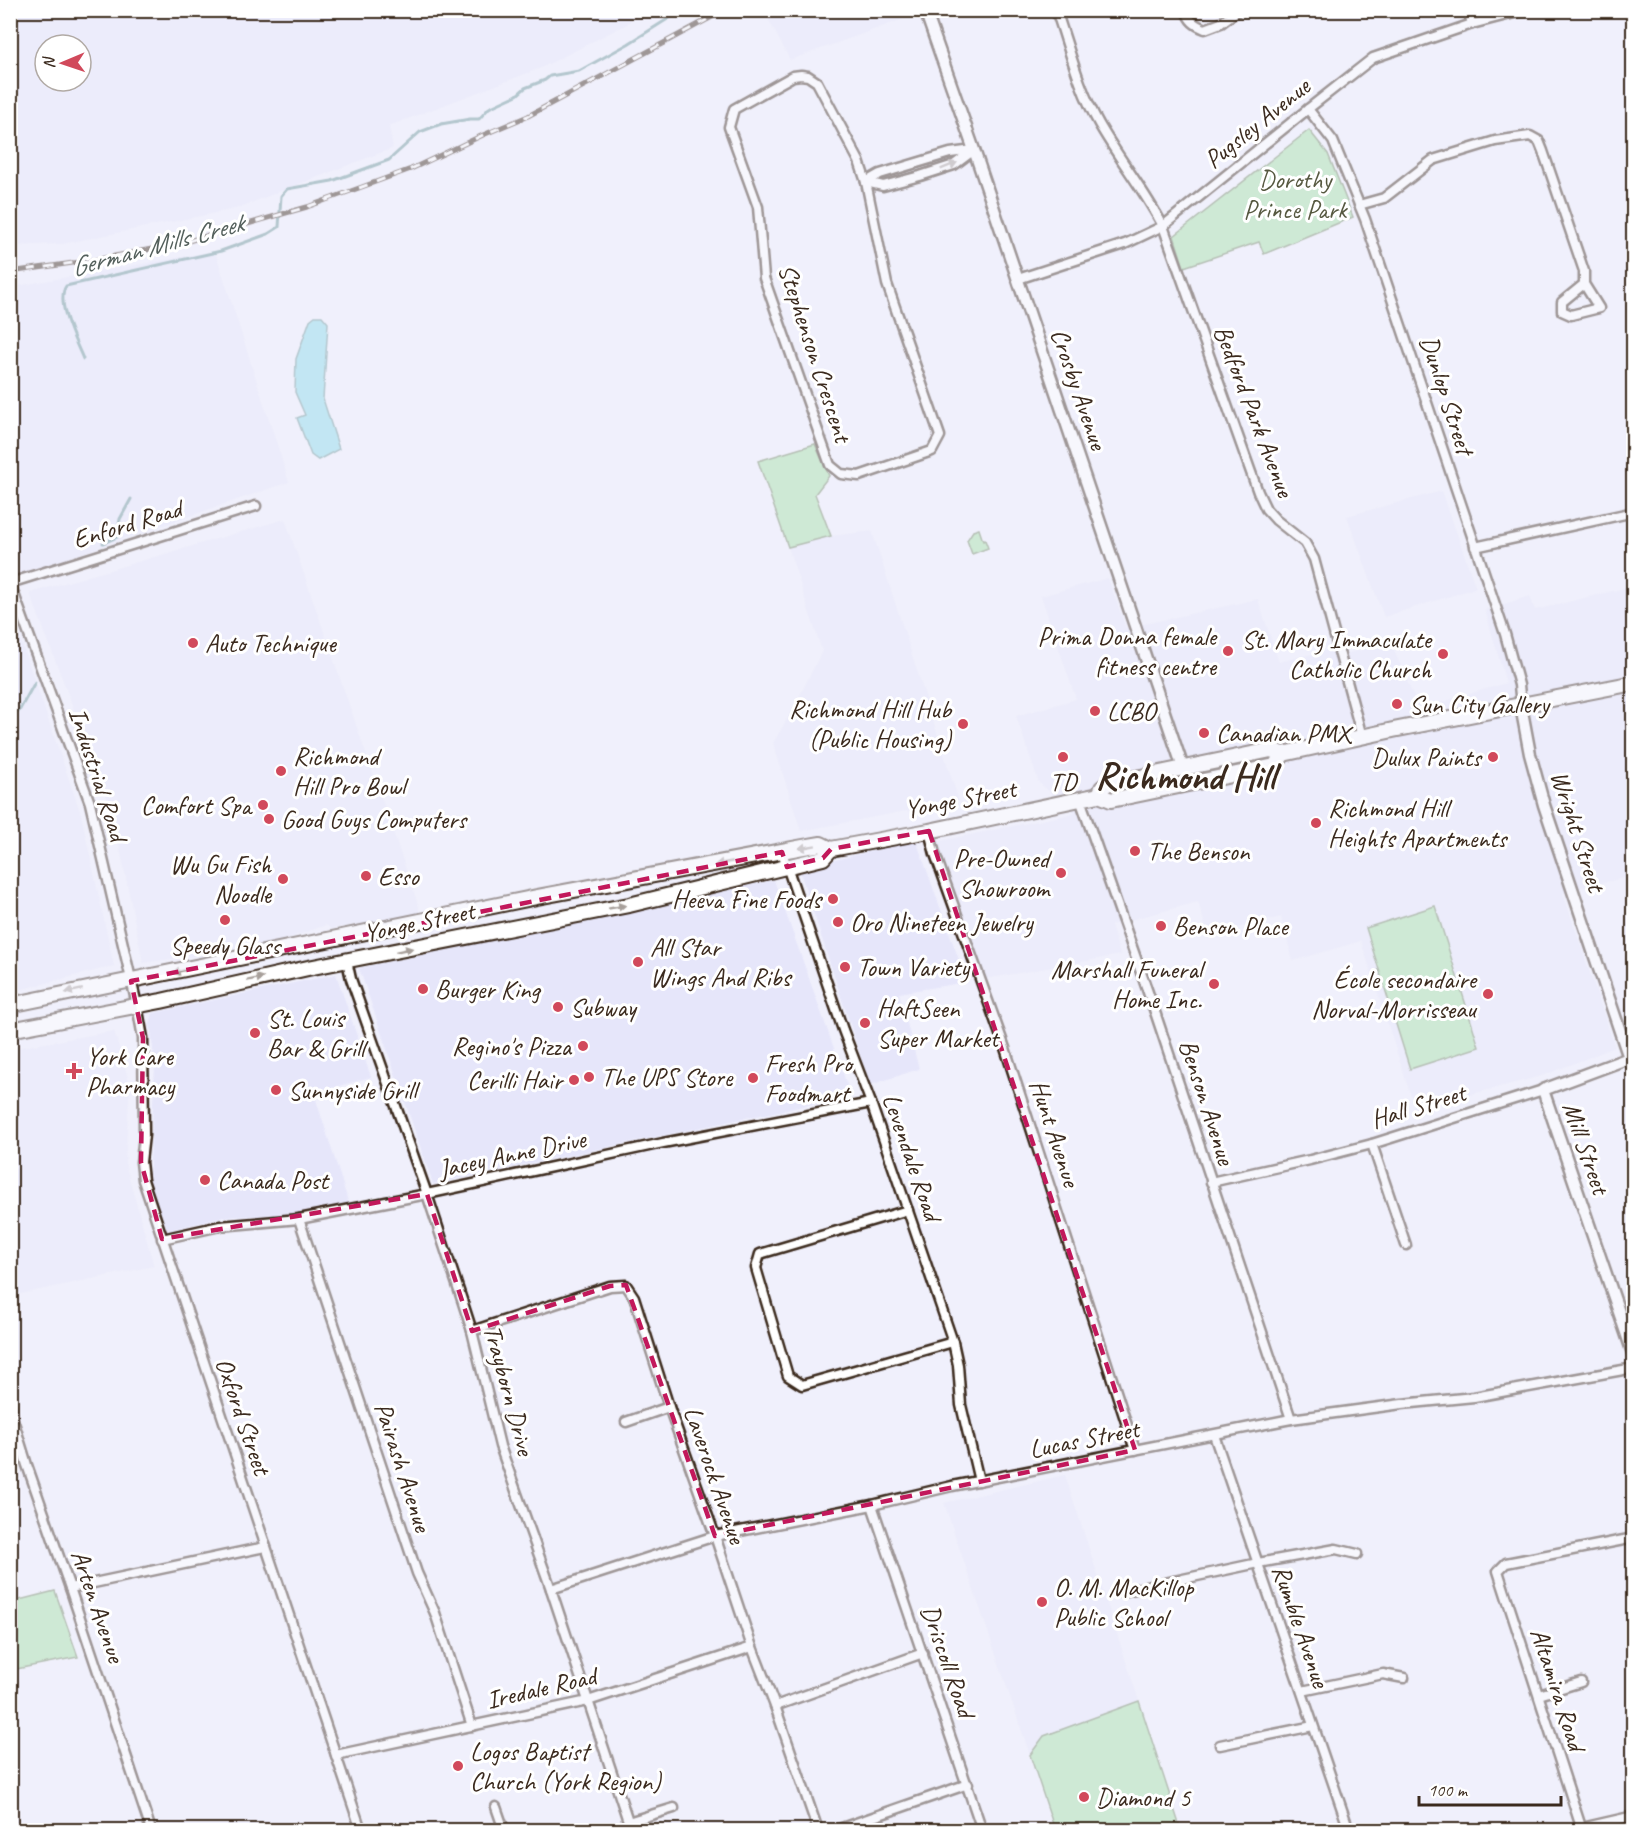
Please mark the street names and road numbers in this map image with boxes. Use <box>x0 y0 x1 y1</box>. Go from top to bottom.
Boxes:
street label: Pugsley Avenue <box>1197 69 1318 176</box>
street label: Stephenson Crescent <box>771 260 860 449</box>
street label: Bedford Park Avenue <box>1206 320 1302 503</box>
street label: Crosby Avenue <box>1043 324 1116 455</box>
street label: Dunlop Street <box>1412 332 1483 462</box>
street label: Enford Road <box>69 491 189 556</box>
street label: Industrial Road <box>61 703 136 848</box>
street label: Wright Street <box>1543 766 1614 898</box>
street label: Yonge Street <box>902 772 1021 826</box>
street label: Yonge Street <box>361 894 480 950</box>
street label: Benson Avenue <box>1171 1035 1243 1170</box>
street label: Hunt Avenue <box>1022 1075 1089 1193</box>
street label: Hall Street <box>1367 1075 1472 1136</box>
street label: Levendale Road <box>875 1089 950 1228</box>
street label: Mill Street <box>1555 1098 1618 1201</box>
street label: Jacey Anne Drive <box>434 1122 590 1186</box>
street label: Trayborn Drive <box>476 1321 543 1461</box>
street label: Oxford Street <box>208 1353 279 1481</box>
street label: Pairash Avenue <box>367 1398 440 1537</box>
street label: Laverock Avenue <box>676 1402 754 1549</box>
street label: Lucas Street <box>1027 1412 1144 1466</box>
street label: Arten Avenue <box>63 1545 133 1669</box>
street label: Rumble Avenue <box>1265 1560 1338 1693</box>
street label: Driscoll Road <box>913 1600 984 1725</box>
street label: Altamira Road <box>1523 1624 1594 1758</box>
street label: Iredale Road <box>483 1659 603 1717</box>

